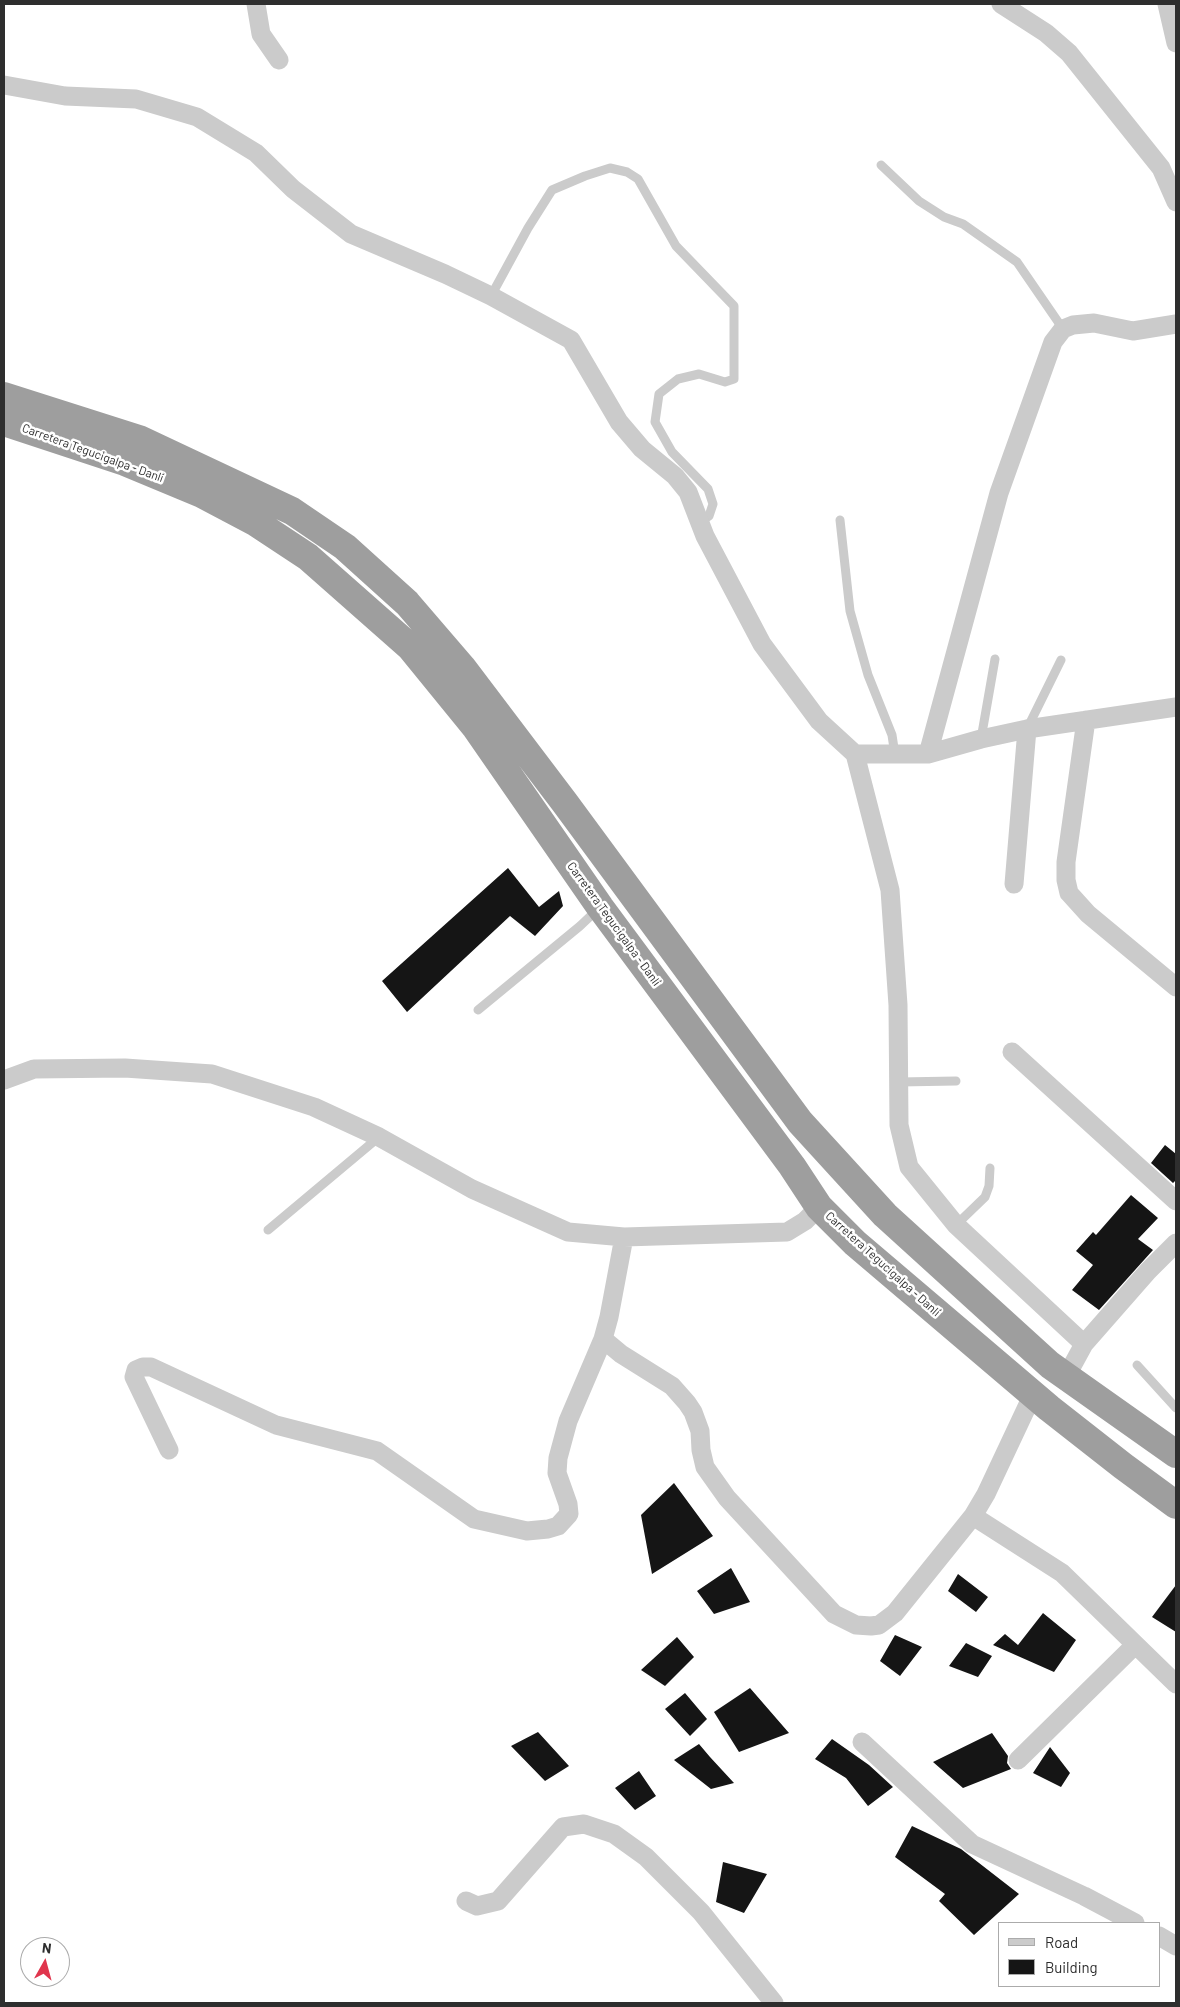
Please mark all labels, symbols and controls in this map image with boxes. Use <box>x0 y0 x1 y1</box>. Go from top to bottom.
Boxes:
street label: Carretera Tegucigalpa - Danli <box>20 421 166 485</box>
street label: Carretera Tegucigalpa - Danli <box>564 859 664 989</box>
street label: Carretera Tegucigalpa - Danli <box>823 1209 943 1319</box>
legend <box>998 1922 1160 1987</box>
text: Road <box>1045 1933 1078 1951</box>
north arrow <box>20 1937 70 1987</box>
text: N <box>41 1939 52 1957</box>
text: Building <box>1045 1958 1098 1976</box>

